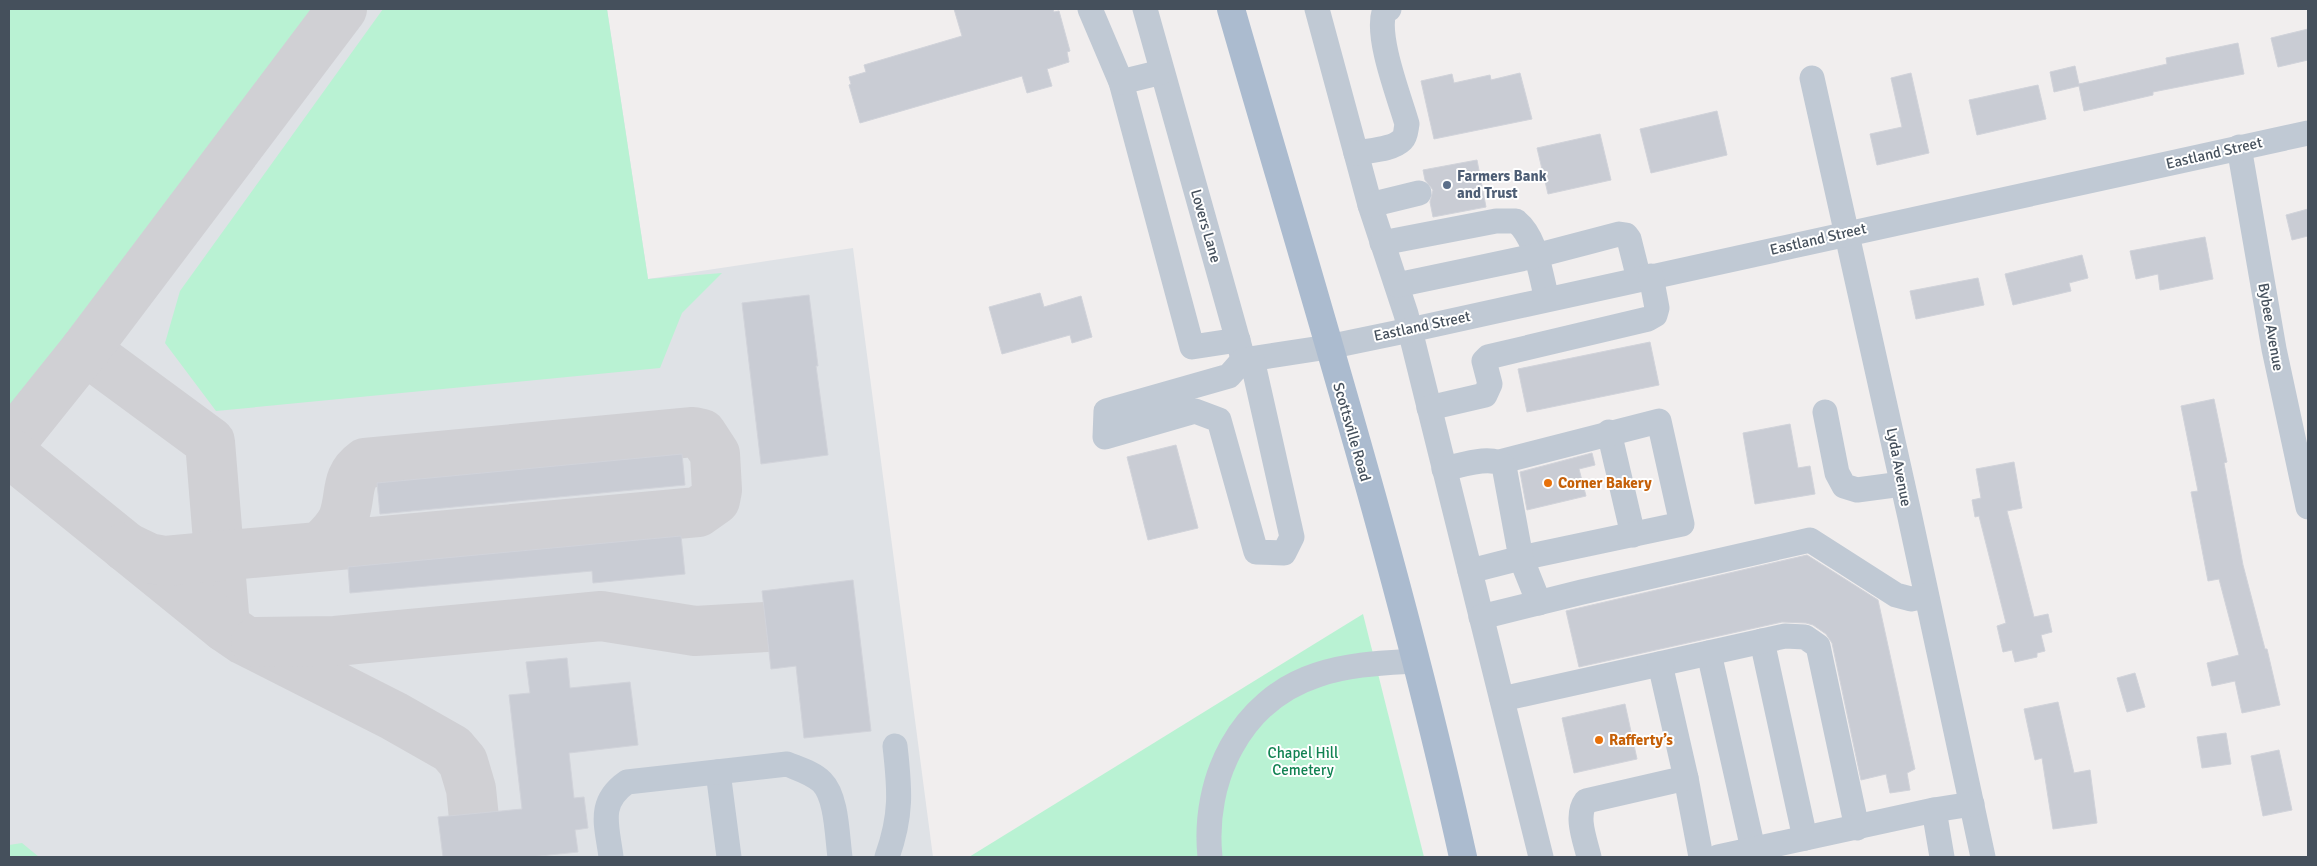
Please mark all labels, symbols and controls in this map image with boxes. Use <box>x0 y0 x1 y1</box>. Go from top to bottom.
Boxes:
street label: Eastland Street <box>2164 133 2264 173</box>
place label: Farmers Bank and Trust <box>1457 167 1547 202</box>
marker: Farmers Bank and Trust <box>1441 179 1453 191</box>
street label: Lovers Lane <box>1187 187 1225 265</box>
street label: Eastland Street <box>1768 219 1868 259</box>
street label: Bybee Avenue <box>2254 282 2288 372</box>
street label: Eastland Street <box>1372 307 1472 345</box>
street label: Scottsville Road <box>1329 380 1375 484</box>
street label: Lyda Avenue <box>1883 426 1915 508</box>
place label: Corner Bakery <box>1558 474 1652 492</box>
marker: Corner Bakery <box>1542 477 1554 489</box>
place label: Rafferty’s <box>1609 731 1673 749</box>
marker: Rafferty’s <box>1593 734 1605 746</box>
park label: Chapel Hill Cemetery <box>1268 744 1338 779</box>

